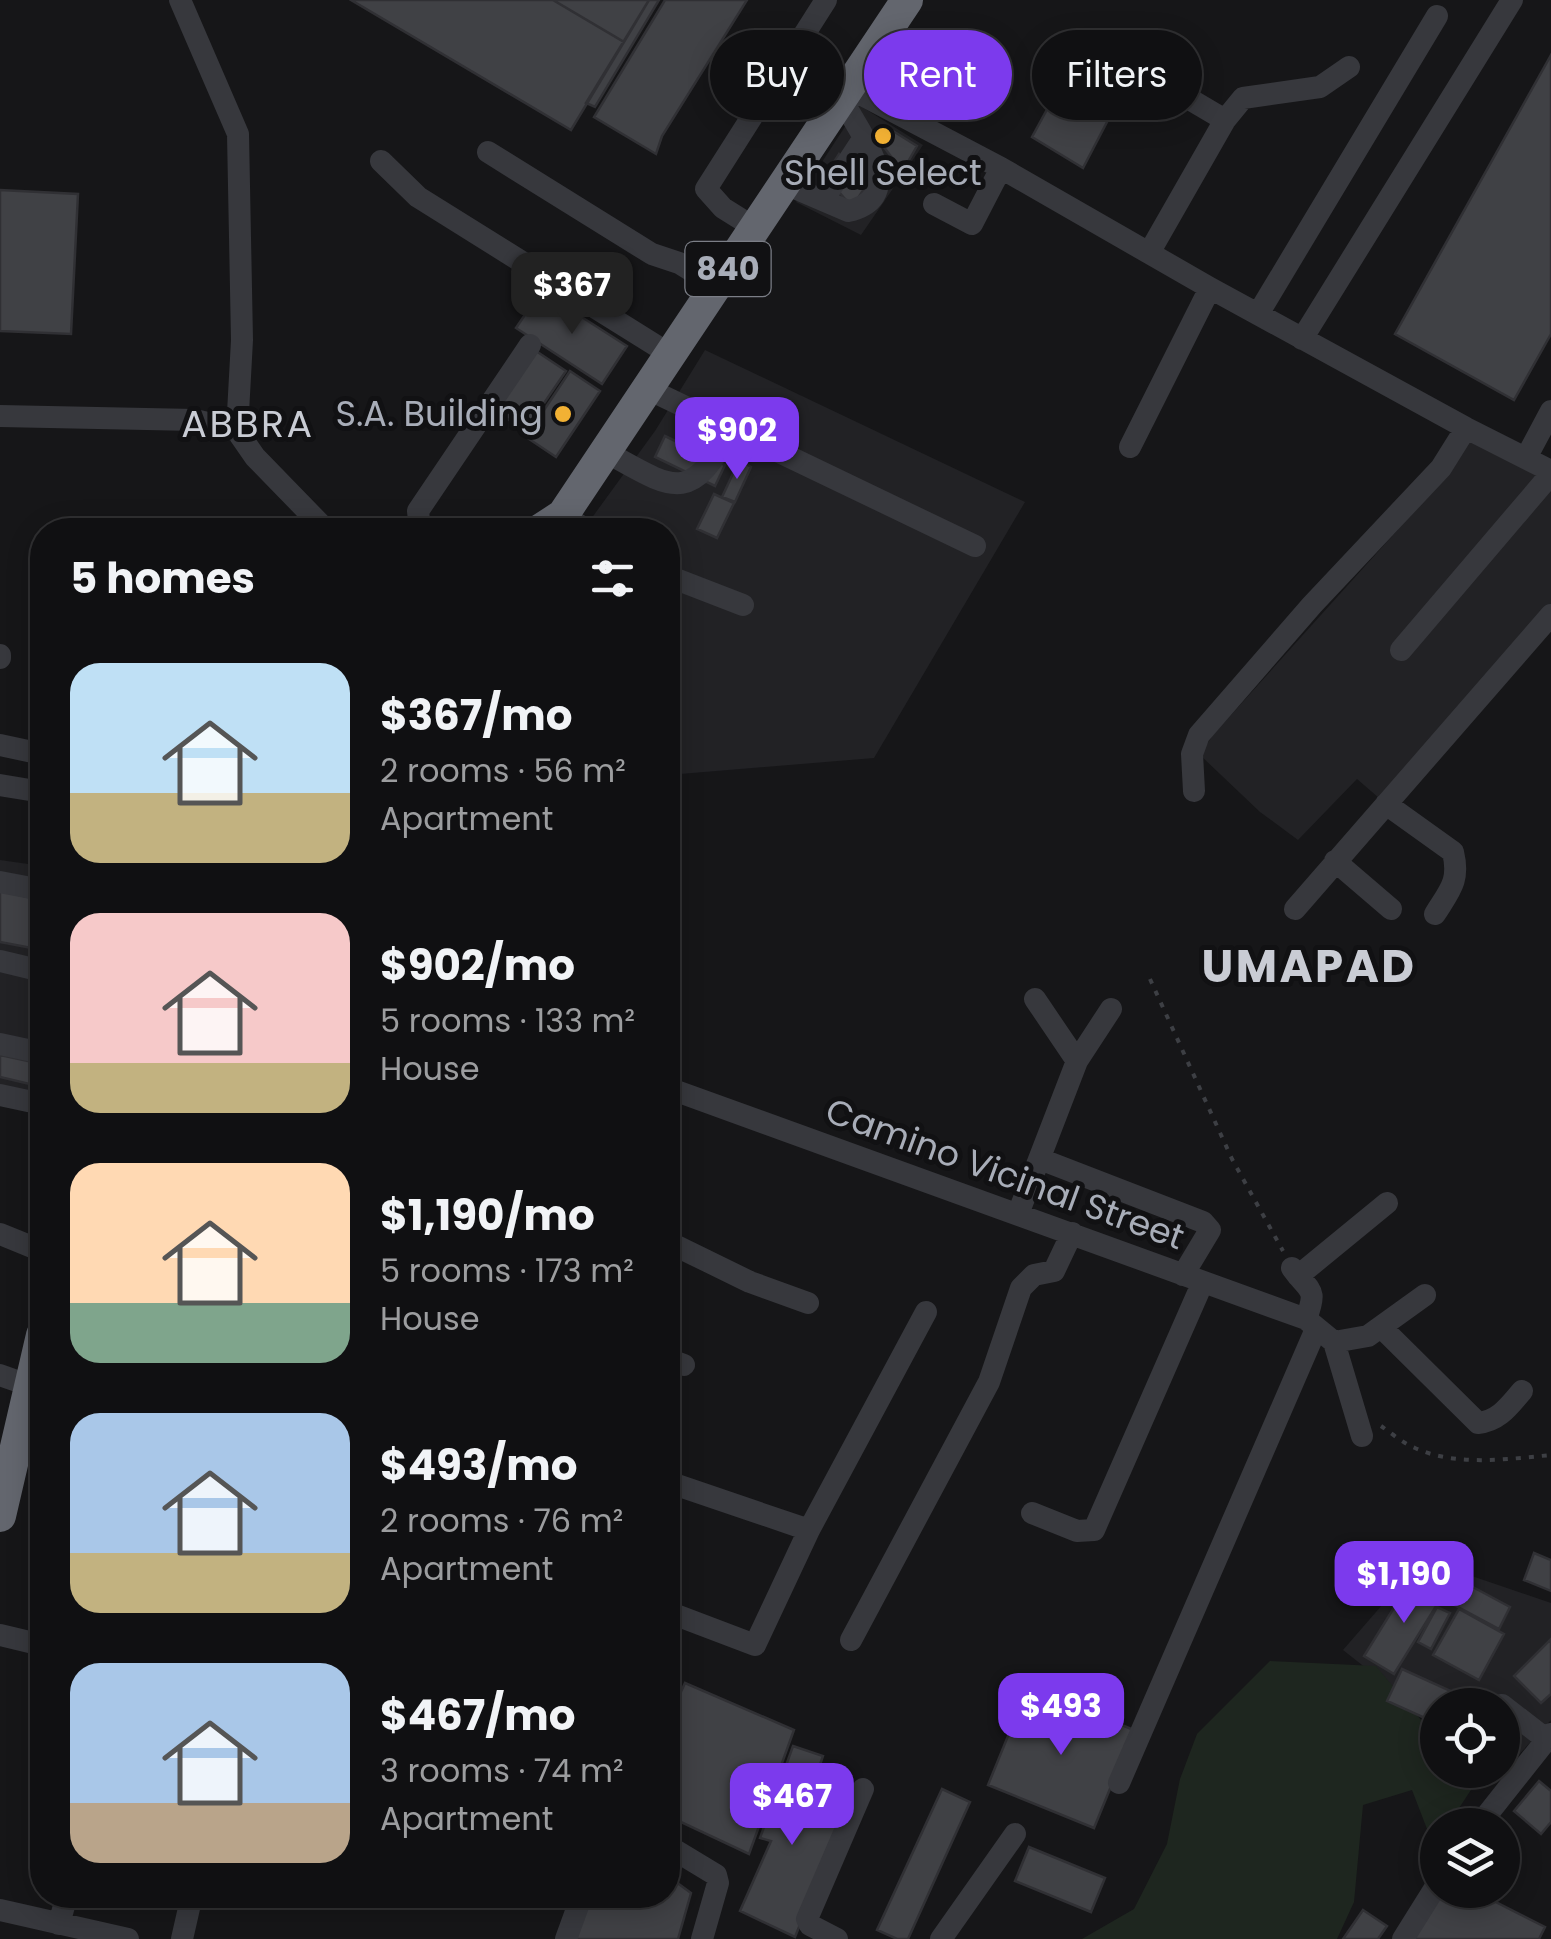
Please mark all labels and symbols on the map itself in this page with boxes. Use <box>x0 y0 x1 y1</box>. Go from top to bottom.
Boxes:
marker: Shell Select <box>872 125 894 147</box>
place label: Shell Select <box>784 148 982 197</box>
road number: 840 <box>686 242 770 296</box>
pin: $367 <box>513 252 631 337</box>
place label: S.A. Building <box>335 389 543 438</box>
district label: ABBRA <box>181 397 315 450</box>
pin: $902 <box>678 397 796 482</box>
marker: S.A. Building <box>552 403 574 425</box>
district label: UMAPAD <box>1201 935 1417 998</box>
street label: Camino Vicinal Street <box>819 1086 1191 1261</box>
pin: $1,190 <box>1323 1541 1485 1626</box>
pin: $493 <box>1002 1673 1120 1758</box>
pin: $467 <box>733 1763 851 1848</box>

